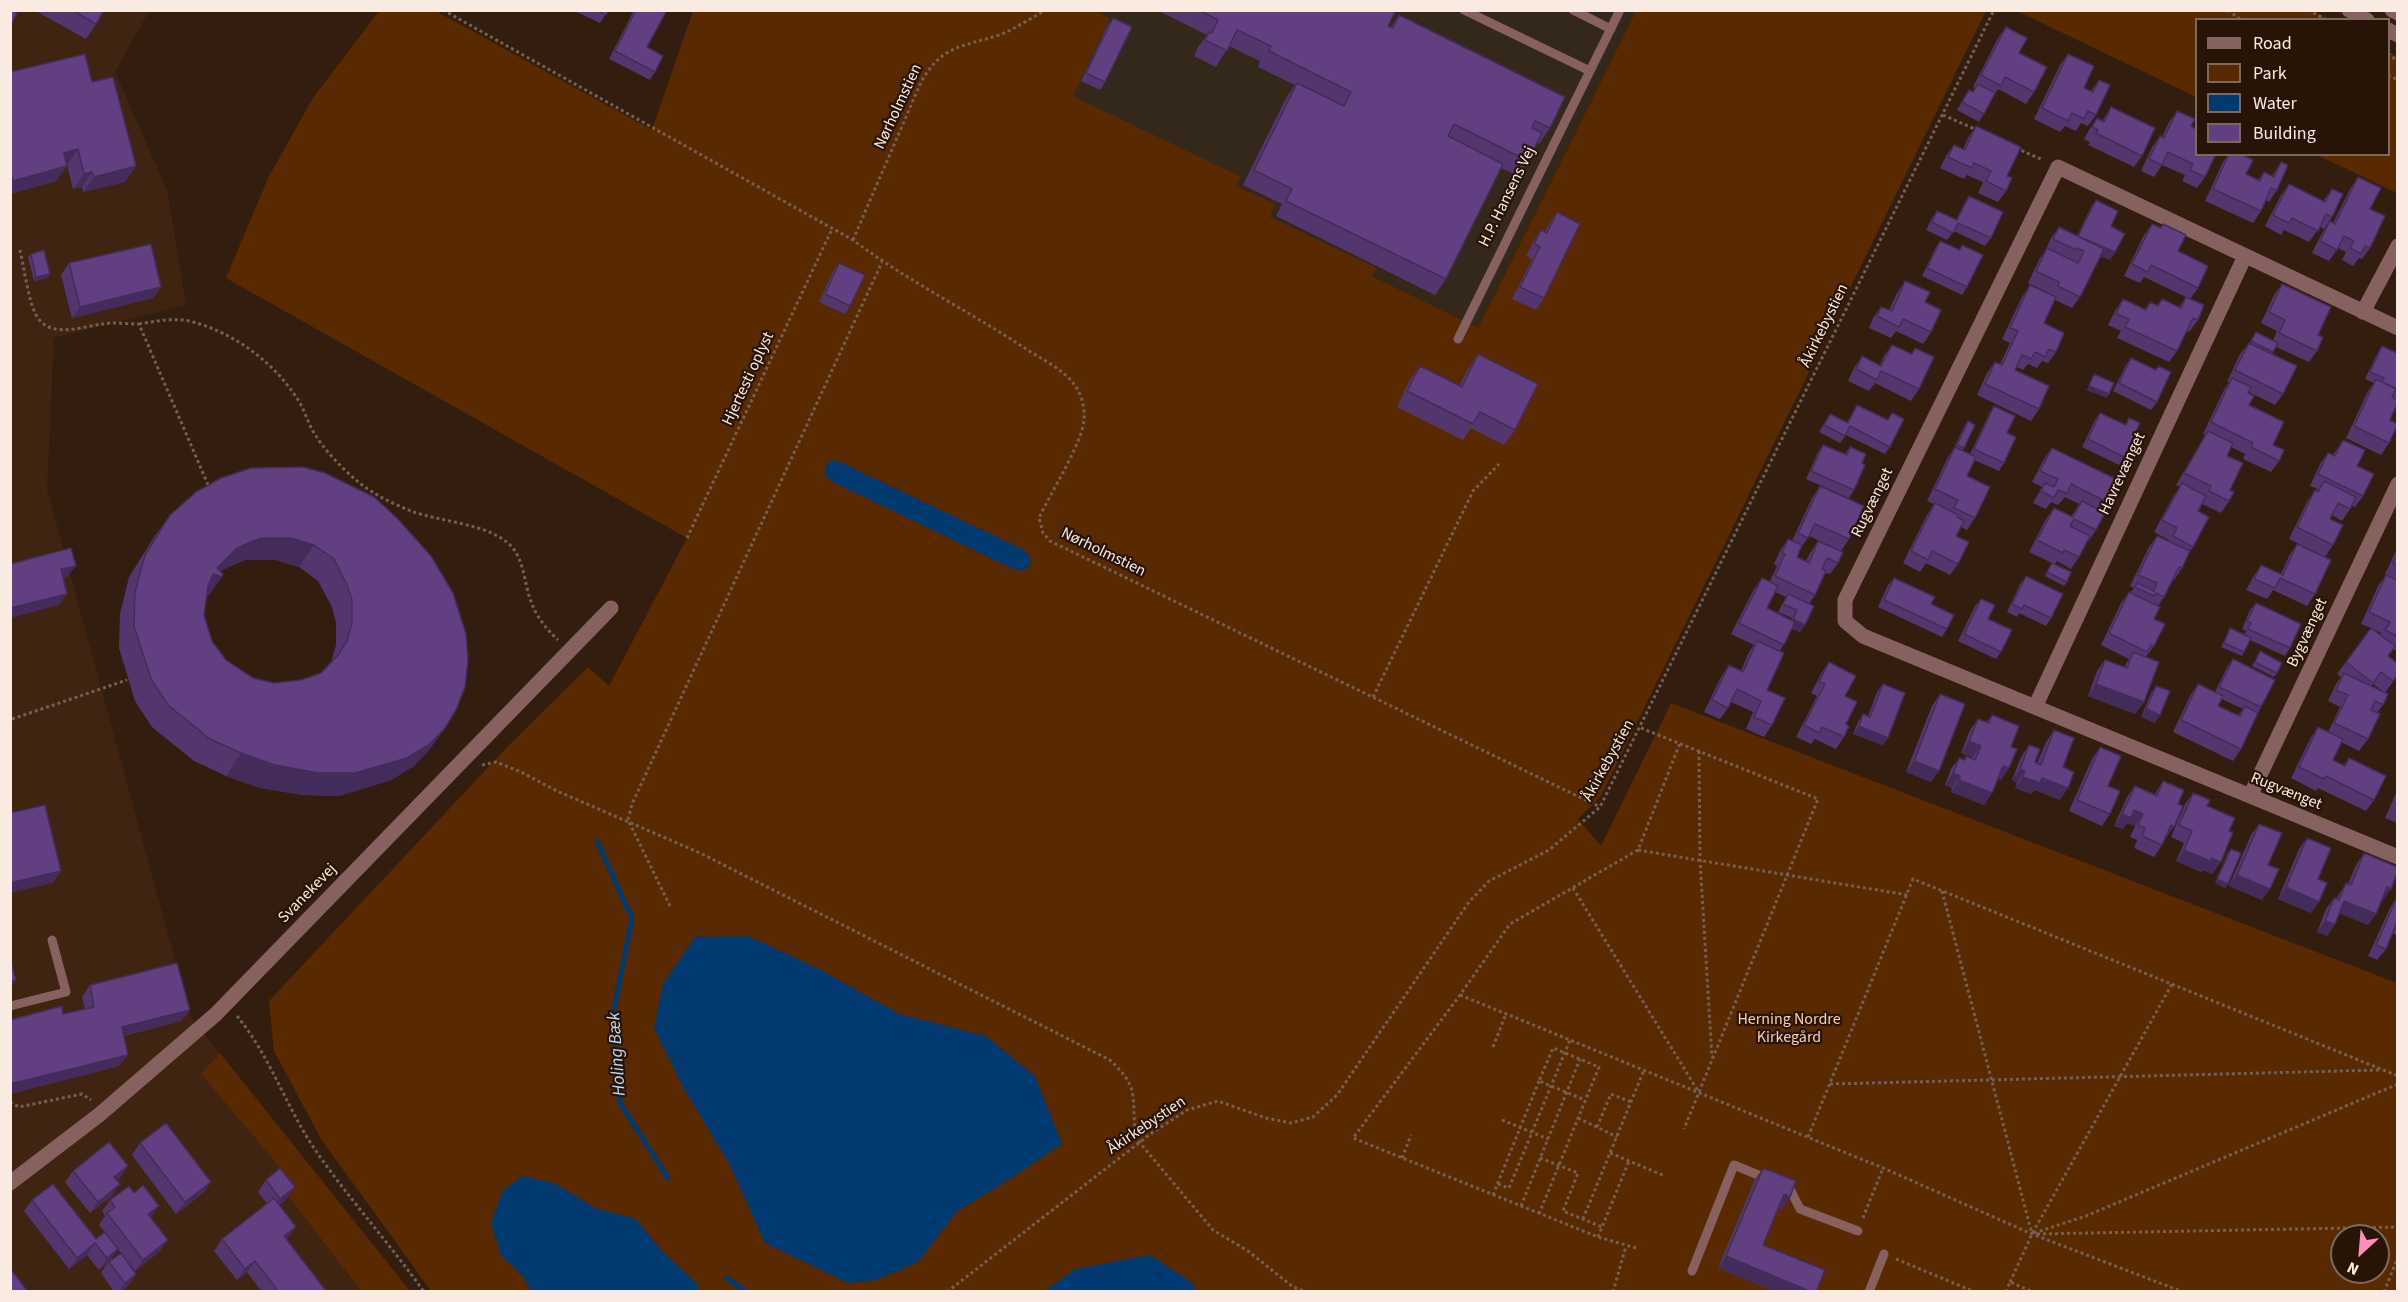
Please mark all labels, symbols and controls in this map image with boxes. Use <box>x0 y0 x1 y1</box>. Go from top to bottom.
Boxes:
legend <box>2195 18 2390 156</box>
text: Road <box>2253 31 2292 56</box>
street label: Nørholmstien <box>871 61 927 153</box>
text: Park <box>2253 61 2287 86</box>
text: Water <box>2253 91 2297 116</box>
text: Building <box>2253 121 2316 146</box>
street label: H.P. Hansens Vej <box>1475 144 1541 250</box>
street label: Åkirkebystien <box>1797 281 1853 371</box>
street label: Hjertesti oplyst <box>719 329 779 429</box>
street label: Havrevænget <box>2096 430 2150 518</box>
street label: Rugvænget <box>1848 465 1898 541</box>
street label: Nørholmstien <box>1058 524 1148 582</box>
street label: Bygvænget <box>2284 595 2332 671</box>
street label: Åkirkebystien <box>1579 717 1639 805</box>
street label: Rugvænget <box>2248 769 2324 815</box>
street label: Svanekevej <box>275 860 341 928</box>
park label: Herning Nordre Kirkegård <box>1737 1010 1841 1048</box>
water label: Holing Bæk <box>604 1011 632 1097</box>
street label: Åkirkebystien <box>1104 1093 1190 1159</box>
north arrow <box>2330 1224 2390 1284</box>
text: N <box>2343 1256 2363 1281</box>

